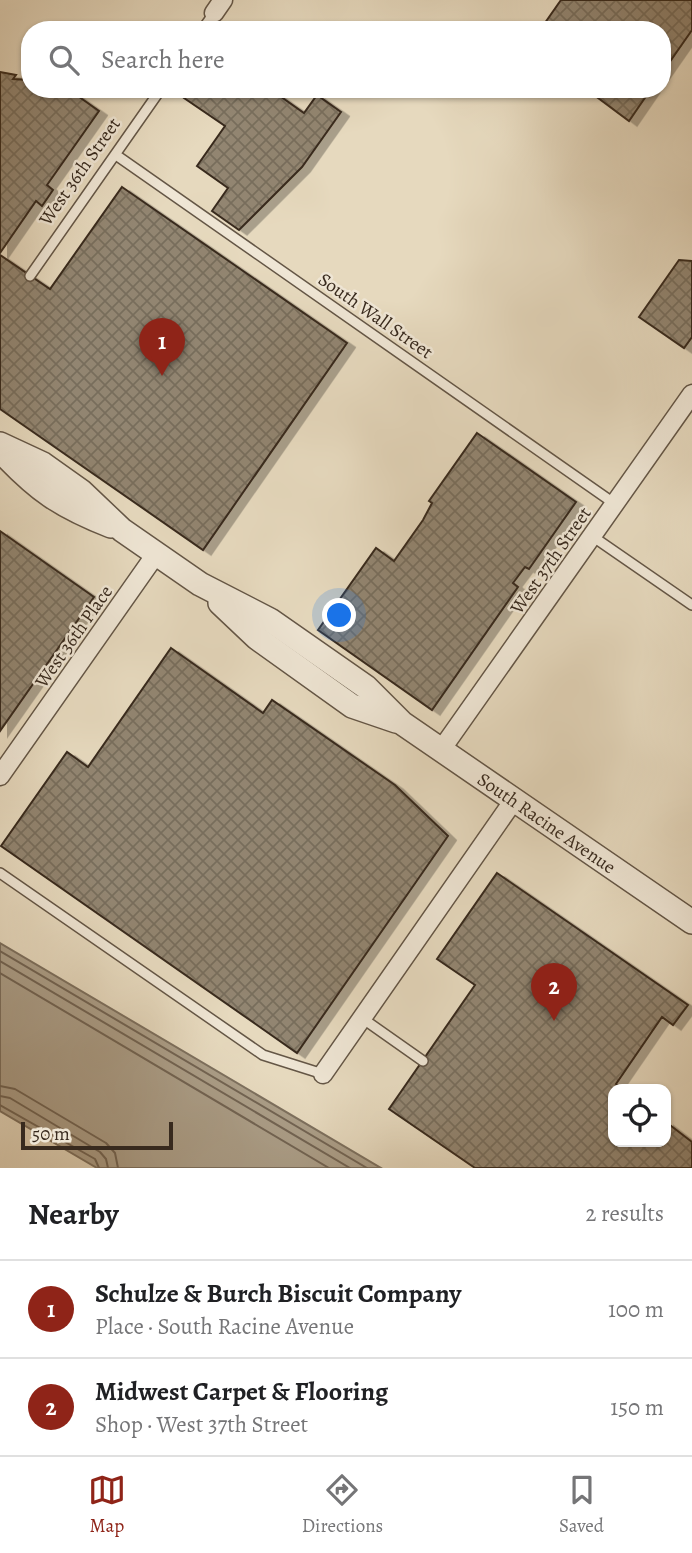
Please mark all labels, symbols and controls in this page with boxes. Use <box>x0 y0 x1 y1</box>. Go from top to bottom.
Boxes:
search box <box>21 21 671 98</box>
icon: search <box>45 41 83 79</box>
text: Search here <box>101 42 225 77</box>
street label: West 36th Street <box>32 112 127 231</box>
street label: South Wall Street <box>313 267 438 365</box>
pin: 1 <box>139 318 185 376</box>
street label: West 37th Street <box>504 502 597 620</box>
street label: West 36th Place <box>28 580 119 694</box>
your location <box>322 598 356 632</box>
street label: South Racine Avenue <box>472 767 621 880</box>
pin: 2 <box>531 963 577 1021</box>
map controls <box>608 1084 671 1147</box>
button: locate <box>608 1084 671 1147</box>
scale bar <box>21 1119 173 1151</box>
text: 50 m <box>32 1121 70 1147</box>
text: Nearby <box>28 1194 119 1234</box>
text: 2 results <box>586 1198 664 1229</box>
text: Schulze & Burch Biscuit Company <box>95 1276 461 1311</box>
text: 1 <box>47 1294 55 1325</box>
text: 100 m <box>608 1294 664 1325</box>
text: Place · South Racine Avenue <box>95 1311 354 1342</box>
text: Midwest Carpet & Flooring <box>95 1374 388 1409</box>
text: 2 <box>45 1392 57 1423</box>
text: 150 m <box>610 1392 664 1423</box>
text: Shop · West 37th Street <box>95 1409 308 1440</box>
tab: Map <box>88 1471 126 1539</box>
tab: Directions <box>302 1471 383 1539</box>
tab: Saved <box>559 1471 604 1539</box>

